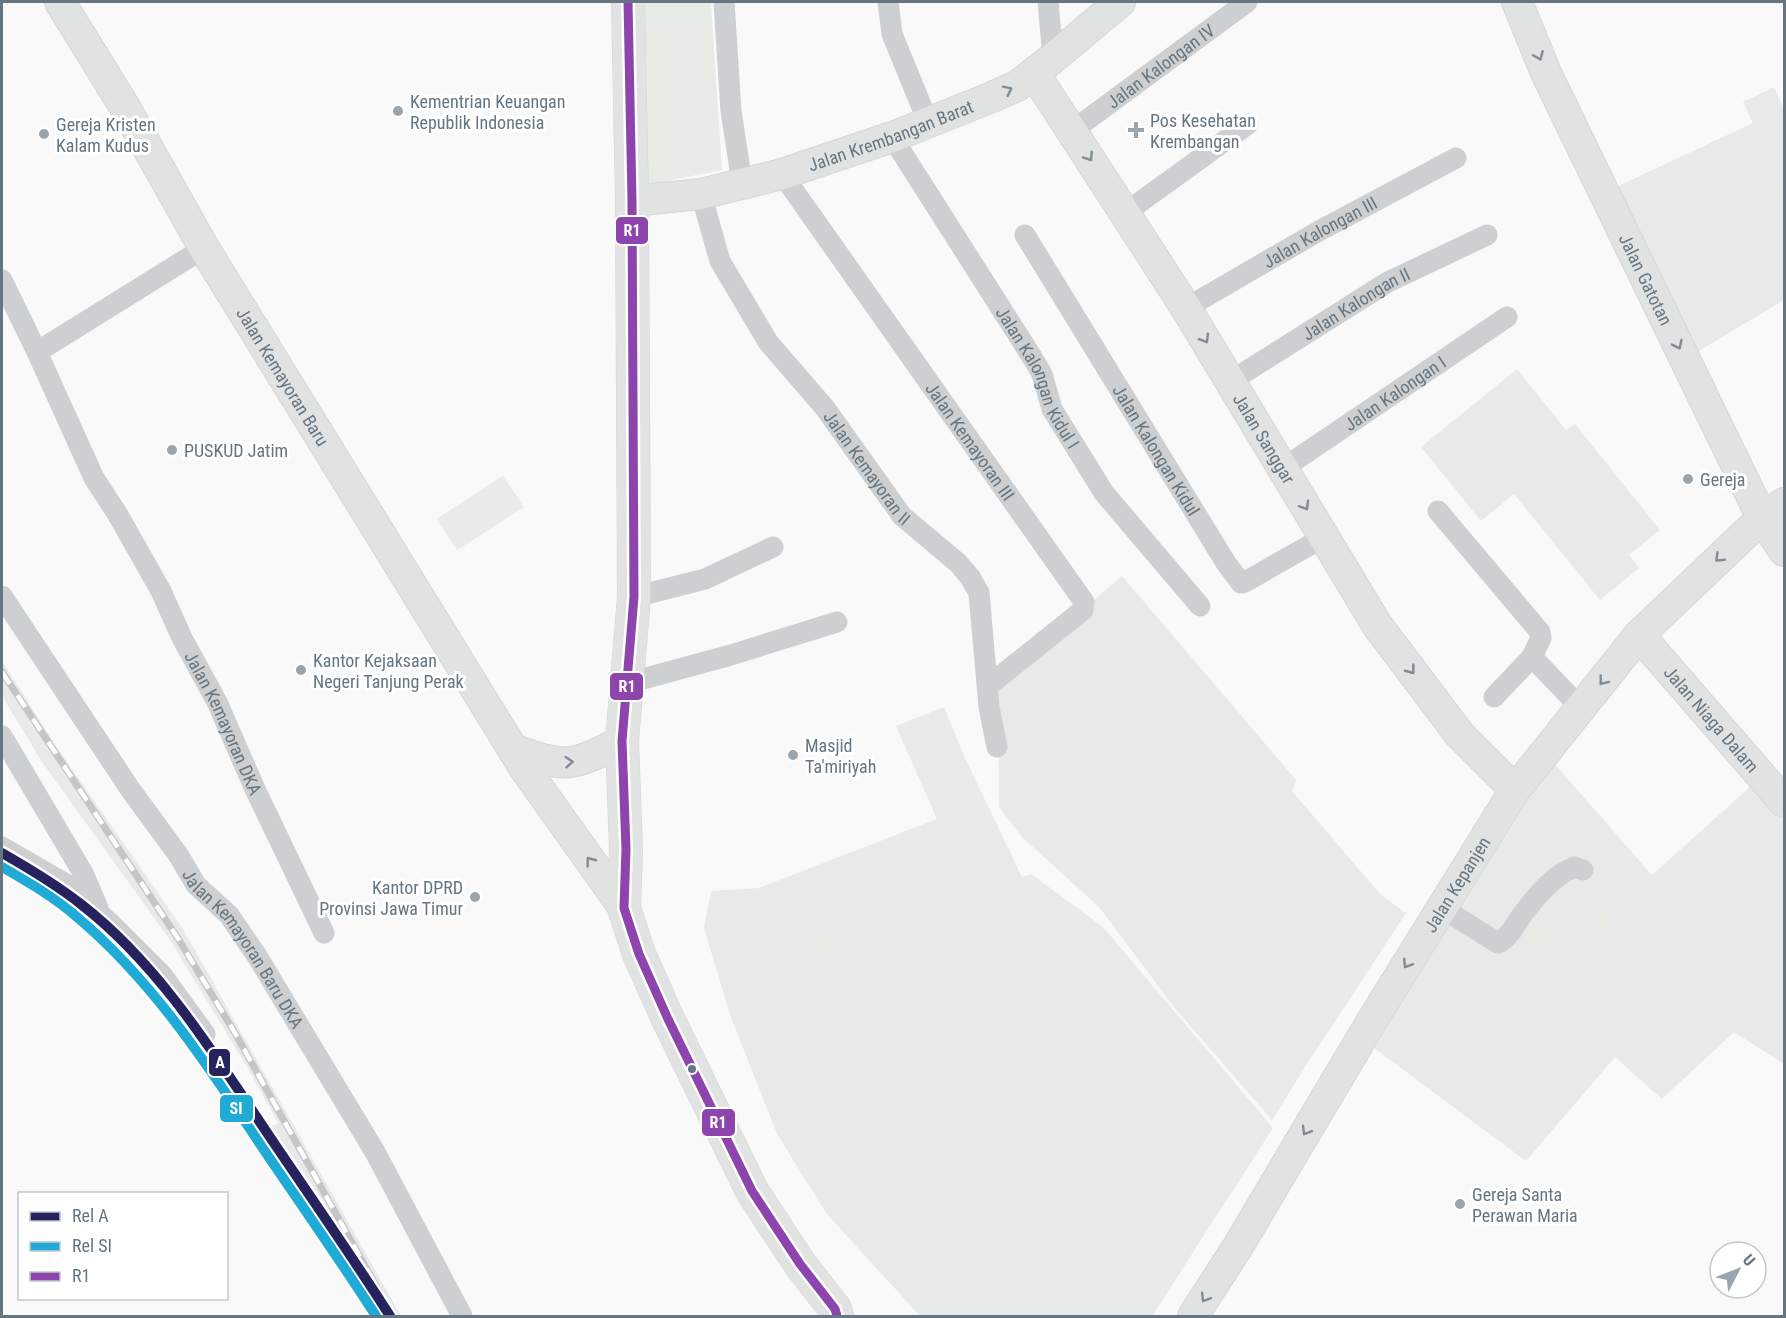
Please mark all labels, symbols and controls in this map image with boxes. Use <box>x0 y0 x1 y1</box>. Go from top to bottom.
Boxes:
street label: Jalan Kalongan IV <box>1103 19 1218 112</box>
one-way arrow <box>1532 49 1544 60</box>
one-way arrow <box>1002 85 1013 97</box>
place label: Kementrian Keuangan Republik Indonesia <box>410 91 565 133</box>
street label: Jalan Krembangan Barat <box>805 95 976 175</box>
marker: Kementrian Keuangan Republik Indonesia <box>391 104 405 118</box>
place label: Pos Kesehatan Krembangan <box>1150 110 1256 152</box>
place label: Gereja Kristen Kalam Kudus <box>56 114 156 156</box>
marker: Pos Kesehatan Krembangan <box>1127 121 1145 139</box>
marker: Gereja Kristen Kalam Kudus <box>37 127 51 141</box>
one-way arrow <box>1081 151 1093 161</box>
street label: Jalan Kalongan III <box>1259 192 1380 272</box>
line badge: R1 <box>615 216 649 245</box>
text: R1 <box>624 221 640 240</box>
street label: Jalan Gatotan <box>1615 230 1677 328</box>
street label: Jalan Kalongan II <box>1298 263 1413 344</box>
street label: Jalan Kemayoran Baru <box>233 303 334 450</box>
street label: Jalan Kalongan Kidul I <box>992 303 1084 452</box>
one-way arrow <box>1198 333 1210 343</box>
one-way arrow <box>1671 339 1682 349</box>
street label: Jalan Kalongan I <box>1340 351 1450 435</box>
street label: Jalan Kemayoran III <box>922 378 1019 504</box>
street label: Jalan Kalongan Kidul <box>1109 381 1205 519</box>
street label: Jalan Sanggar <box>1229 389 1300 488</box>
street label: Jalan Kemayoran II <box>820 406 915 529</box>
place label: PUSKUD Jatim <box>184 440 288 461</box>
marker: PUSKUD Jatim <box>165 443 179 457</box>
place label: Gereja <box>1700 469 1745 490</box>
marker: Gereja <box>1681 472 1695 486</box>
one-way arrow <box>1297 500 1309 510</box>
one-way arrow <box>1716 551 1727 562</box>
street label: Jalan Kemayoran DKA <box>181 647 267 798</box>
place label: Kantor Kejaksaan Negeri Tanjung Perak <box>313 650 464 692</box>
street label: Jalan Niaga Dalam <box>1660 661 1764 776</box>
marker: Kantor Kejaksaan Negeri Tanjung Perak <box>294 663 308 677</box>
one-way arrow <box>1403 663 1414 674</box>
line badge: R1 <box>609 672 644 701</box>
one-way arrow <box>1599 674 1610 685</box>
text: R1 <box>619 677 635 696</box>
place label: Masjid Ta'miriyah <box>805 735 876 777</box>
marker: Masjid Ta'miriyah <box>786 748 800 762</box>
one-way arrow <box>564 756 573 769</box>
street label: Jalan Kepanjen <box>1419 833 1494 936</box>
one-way arrow <box>586 856 597 867</box>
street label: Jalan Kemayoran Baru DKA <box>178 865 309 1032</box>
place label: Kantor DPRD Provinsi Jawa Timur <box>319 877 464 919</box>
marker: Kantor DPRD Provinsi Jawa Timur <box>468 890 482 904</box>
one-way arrow <box>1402 958 1414 968</box>
line badge: A <box>208 1048 231 1077</box>
text: A <box>215 1053 225 1072</box>
unlabelled marker <box>686 1063 698 1075</box>
line badge: SI <box>219 1094 254 1123</box>
text: SI <box>230 1099 242 1118</box>
line badge: R1 <box>701 1108 736 1137</box>
text: R1 <box>710 1113 726 1132</box>
one-way arrow <box>1302 1125 1313 1135</box>
place label: Gereja Santa Perawan Maria <box>1472 1184 1578 1226</box>
legend <box>18 1192 228 1300</box>
marker: Gereja Santa Perawan Maria <box>1453 1197 1467 1211</box>
text: Rel A <box>72 1205 109 1226</box>
text: Rel SI <box>72 1235 112 1256</box>
north arrow <box>1708 1240 1768 1300</box>
text: U <box>1739 1251 1759 1270</box>
text: R1 <box>72 1265 90 1286</box>
one-way arrow <box>1200 1292 1212 1302</box>

